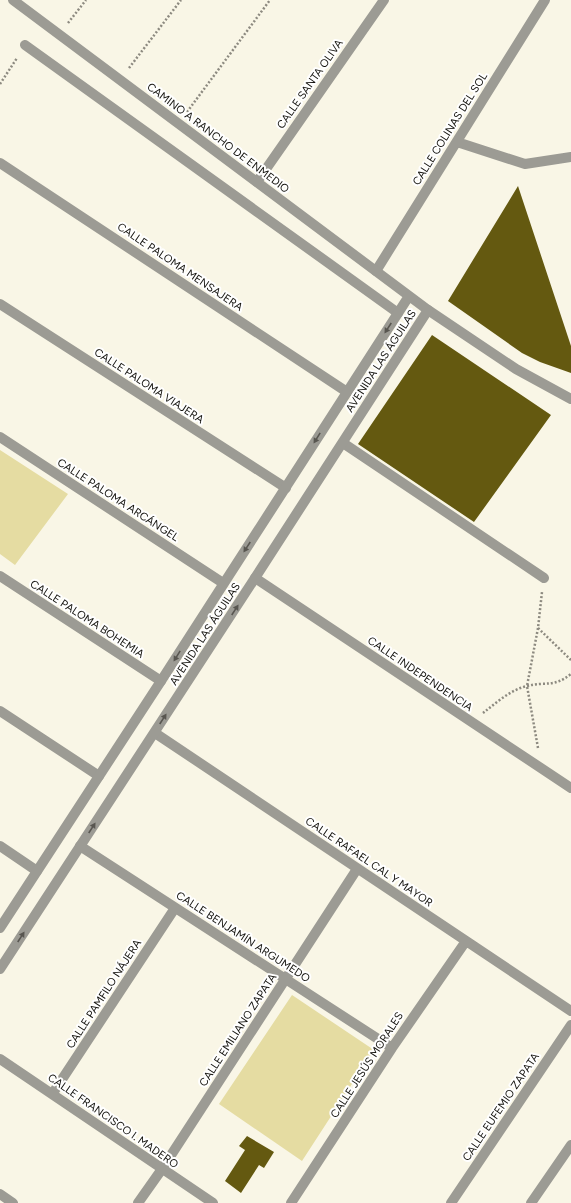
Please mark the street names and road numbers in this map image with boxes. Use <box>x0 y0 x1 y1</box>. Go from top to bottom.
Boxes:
street label: CALLE SANTA OLIVA <box>274 36 346 131</box>
street label: CALLE COLINAS DEL SOL <box>410 70 490 188</box>
street label: CAMINO A RANCHO DE ENMEDIO <box>144 80 292 196</box>
street label: CALLE PALOMA MENSAJERA <box>115 220 246 314</box>
street label: AVENIDA LAS ÁGUILAS <box>343 307 419 415</box>
street label: CALLE PALOMA VIAJERA <box>92 346 207 427</box>
street label: CALLE PALOMA ARCÁNGEL <box>55 456 181 544</box>
street label: CALLE PALOMA BOHEMIA <box>28 577 147 661</box>
street label: AVENIDA LAS ÁGUILAS <box>167 580 243 688</box>
street label: CALLE INDEPENDENCIA <box>365 634 475 714</box>
street label: CALLE RAFAEL CAL Y MAYOR <box>303 814 435 910</box>
street label: CALLE BENJAMÍN ARGUMEDO <box>174 889 313 985</box>
street label: CALLE PAMFILO NÁJERA <box>64 937 144 1051</box>
street label: CALLE EMILIANO ZAPATA <box>197 971 280 1089</box>
street label: CALLE JESÚS MORALES <box>327 1009 406 1120</box>
street label: CALLE EUFEMIO ZAPATA <box>460 1050 542 1163</box>
street label: CALLE FRANCISCO I. MADERO <box>45 1071 181 1171</box>

